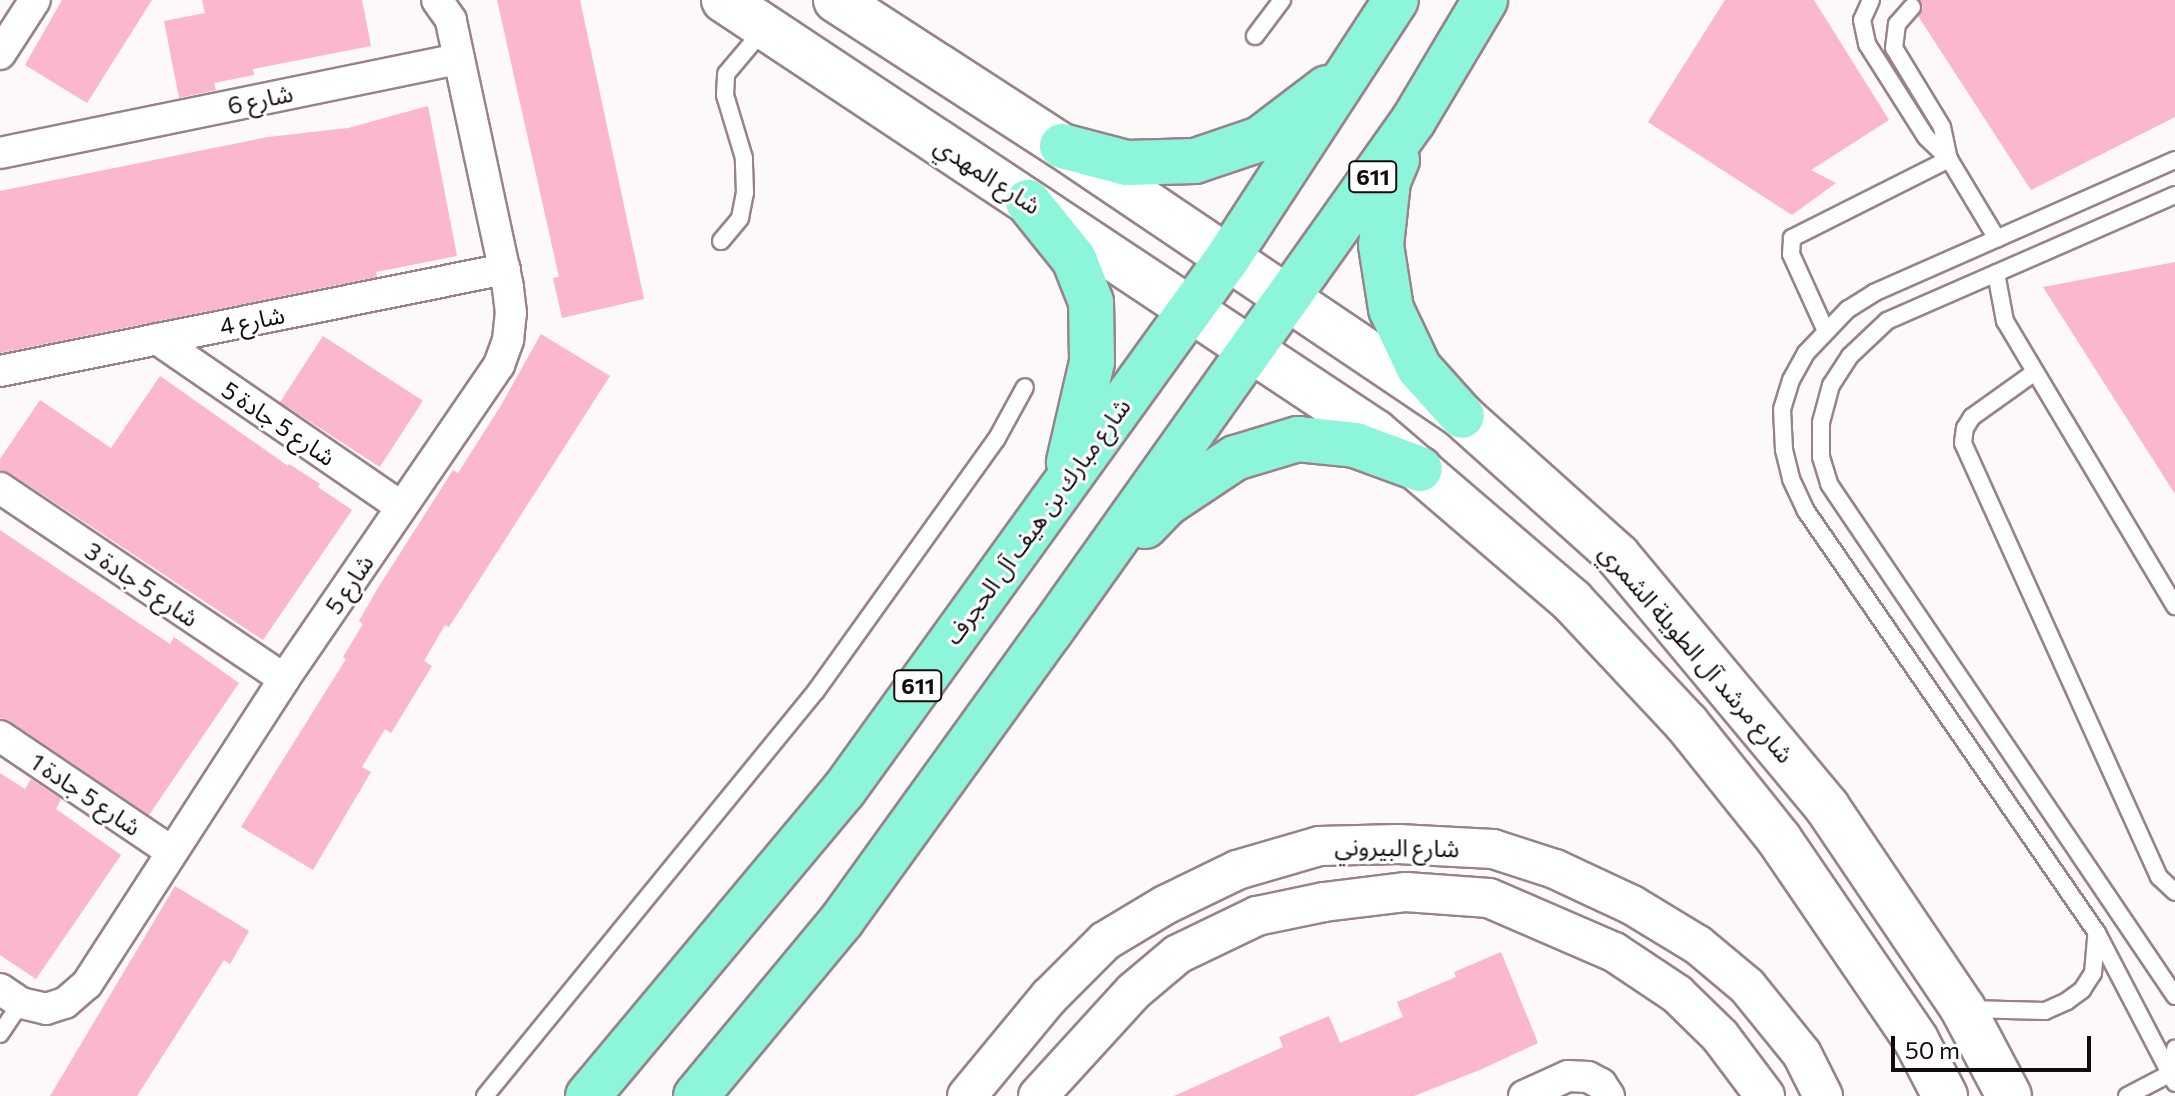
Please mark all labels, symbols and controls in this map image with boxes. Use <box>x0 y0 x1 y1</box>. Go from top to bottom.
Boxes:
street label: شارع 6 <box>225 78 295 120</box>
street label: شارع المهدي <box>930 130 1046 220</box>
road number: 611 <box>1347 159 1399 195</box>
street label: شارع 4 <box>217 300 287 340</box>
street label: شارع 5 جادة 5 <box>217 375 341 471</box>
street label: شارع مبارك بن هيف آل الحجرف <box>938 392 1136 650</box>
street label: شارع 5 جادة 3 <box>80 536 204 632</box>
street label: شارع مرشد آل الطويلة الشمري <box>1594 538 1800 768</box>
street label: شارع 5 <box>319 549 379 619</box>
road number: 611 <box>892 668 944 704</box>
street label: شارع 5 جادة 1 <box>25 747 147 841</box>
street label: شارع البيروني <box>1334 832 1460 862</box>
scale bar <box>1895 1020 2095 1070</box>
text: 50 m <box>1905 1035 1960 1064</box>

